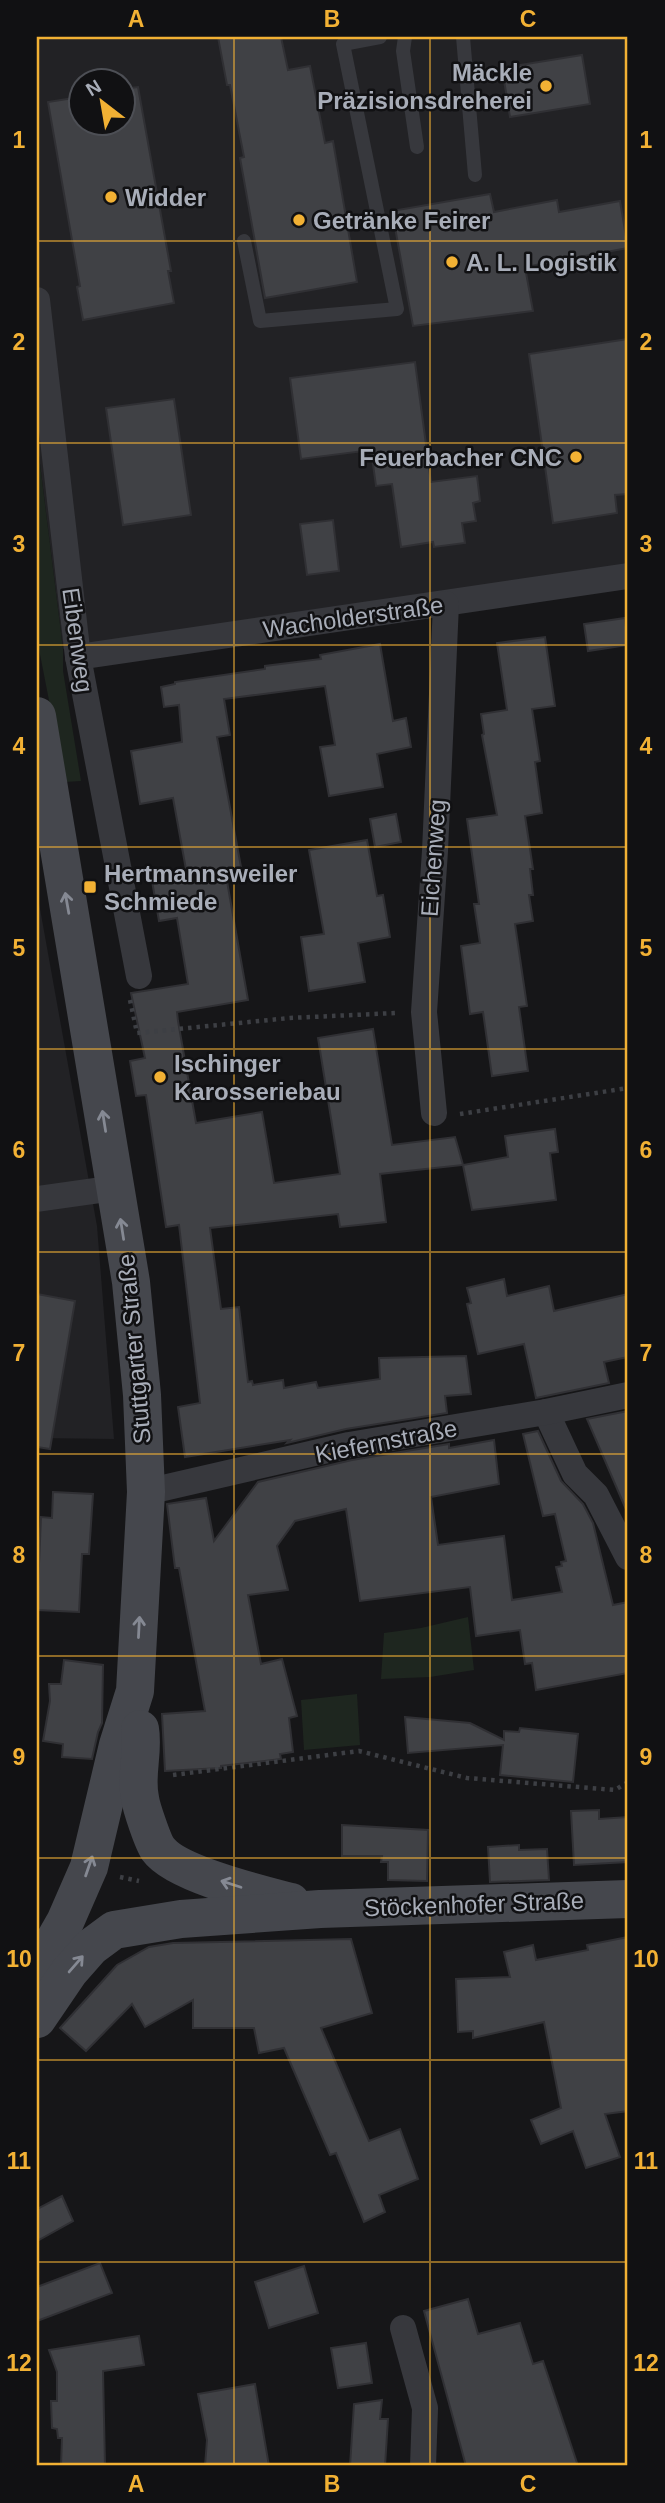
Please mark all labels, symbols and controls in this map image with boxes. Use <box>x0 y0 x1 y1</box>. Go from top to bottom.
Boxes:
text: A <box>128 6 144 32</box>
text: B <box>324 6 340 32</box>
text: C <box>520 6 536 32</box>
place label: Mäckle Präzisionsdreherei <box>317 59 532 114</box>
north arrow <box>66 66 136 136</box>
text: N <box>82 75 105 100</box>
marker: Mäckle Präzisionsdreherei <box>538 78 554 94</box>
text: 1 <box>13 127 26 153</box>
text: 1 <box>640 127 653 153</box>
place label: Widder <box>125 184 206 211</box>
marker: Widder <box>103 189 119 205</box>
place label: Getränke Feirer <box>313 207 490 234</box>
marker: Getränke Feirer <box>291 212 307 228</box>
place label: A. L. Logistik <box>466 249 617 276</box>
marker: A. L. Logistik <box>444 254 460 270</box>
text: 2 <box>13 329 25 355</box>
text: 2 <box>640 329 652 355</box>
place label: Feuerbacher CNC <box>359 444 562 471</box>
marker: Feuerbacher CNC <box>568 449 584 465</box>
text: 3 <box>13 531 25 557</box>
text: 3 <box>640 531 652 557</box>
street label: Eibenweg <box>57 586 99 694</box>
street label: Wacholderstraße <box>261 591 445 643</box>
text: 4 <box>13 733 26 759</box>
text: 4 <box>640 733 653 759</box>
street label: Eichenweg <box>415 798 451 918</box>
place label: Hertmannsweiler Schmiede <box>104 860 297 915</box>
marker: Hertmannsweiler Schmiede <box>82 879 98 895</box>
one-way arrow <box>60 892 73 915</box>
text: 5 <box>13 935 26 961</box>
text: 5 <box>640 935 653 961</box>
place label: Ischinger Karosseriebau <box>174 1050 341 1105</box>
marker: Ischinger Karosseriebau <box>152 1069 168 1085</box>
one-way arrow <box>97 1110 110 1132</box>
text: 6 <box>13 1137 25 1163</box>
text: 6 <box>640 1137 652 1163</box>
one-way arrow <box>115 1218 128 1241</box>
street label: Stuttgarter Straße <box>112 1253 156 1445</box>
text: 7 <box>13 1340 25 1366</box>
text: 7 <box>640 1340 652 1366</box>
street label: Kiefernstraße <box>313 1414 459 1468</box>
text: 8 <box>13 1542 26 1568</box>
text: 8 <box>640 1542 653 1568</box>
one-way arrow <box>133 1617 146 1639</box>
text: 9 <box>13 1744 25 1770</box>
text: 9 <box>640 1744 652 1770</box>
one-way arrow <box>84 1856 96 1878</box>
one-way arrow <box>220 1877 242 1890</box>
street label: Stöckenhofer Straße <box>364 1887 584 1921</box>
text: 10 <box>6 1946 32 1972</box>
text: 10 <box>633 1946 659 1972</box>
one-way arrow <box>68 1955 84 1973</box>
text: 11 <box>7 2148 31 2174</box>
text: 11 <box>634 2148 658 2174</box>
text: 12 <box>6 2350 32 2376</box>
text: 12 <box>633 2350 659 2376</box>
text: A <box>128 2471 144 2497</box>
text: B <box>324 2471 340 2497</box>
text: C <box>520 2471 536 2497</box>

